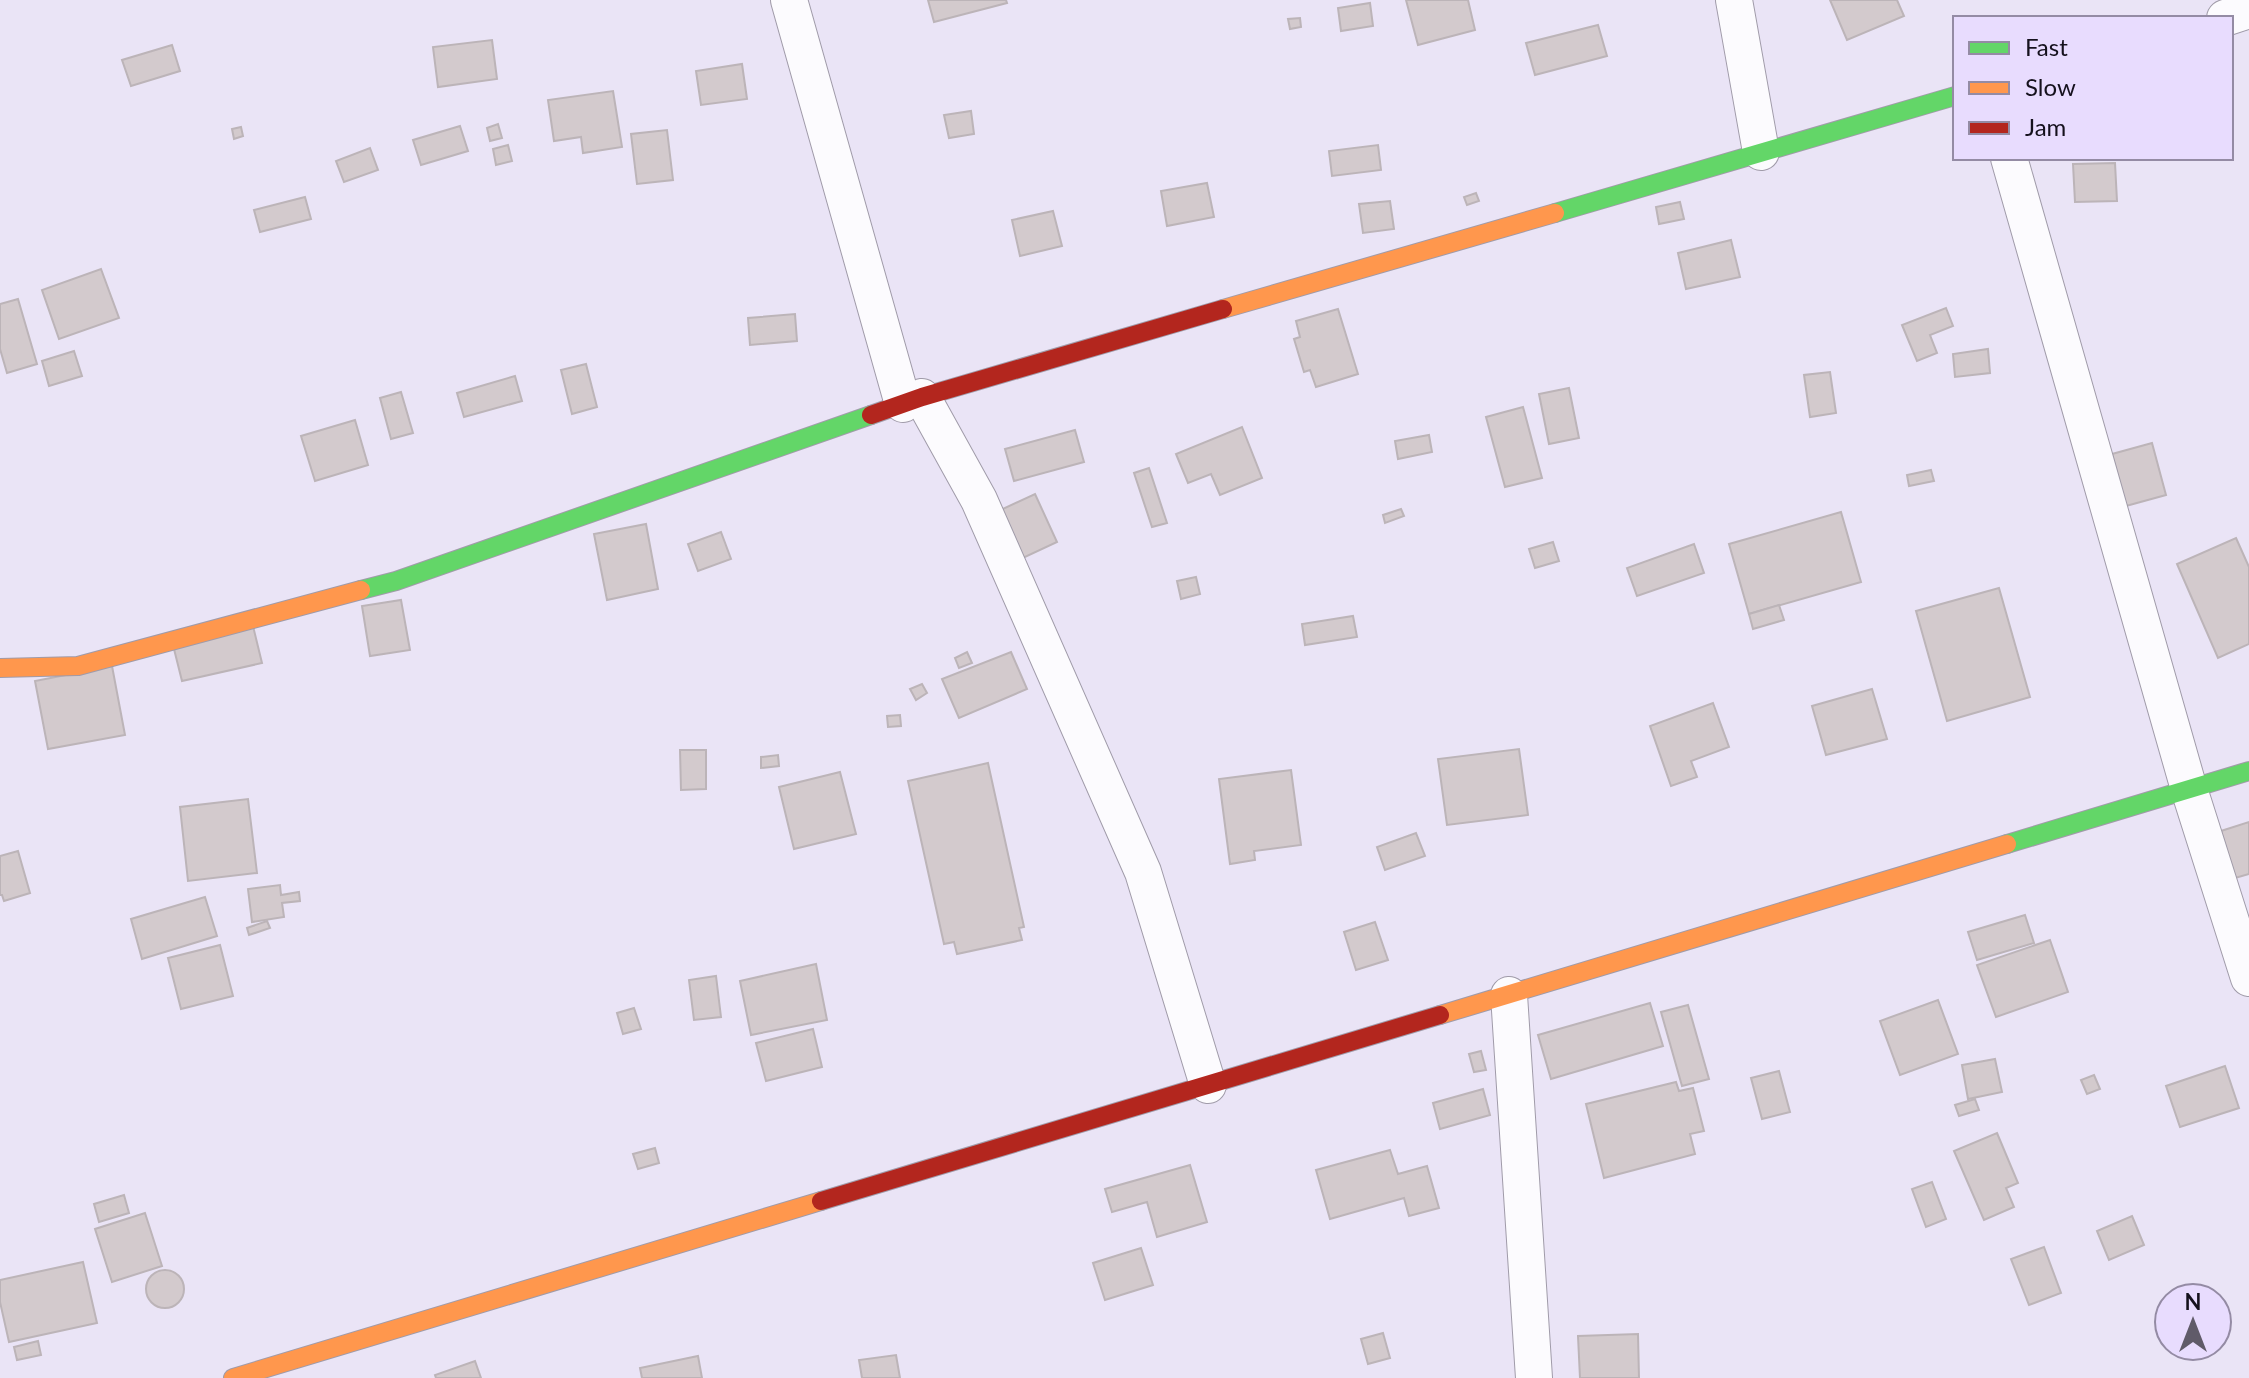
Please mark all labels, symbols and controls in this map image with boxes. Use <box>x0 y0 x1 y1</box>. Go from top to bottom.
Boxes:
legend <box>1953 16 2233 160</box>
text: Fast <box>2025 32 2068 61</box>
text: Slow <box>2025 72 2076 101</box>
text: Jam <box>2025 112 2066 141</box>
north arrow <box>2153 1282 2233 1362</box>
text: N <box>2185 1288 2201 1315</box>

